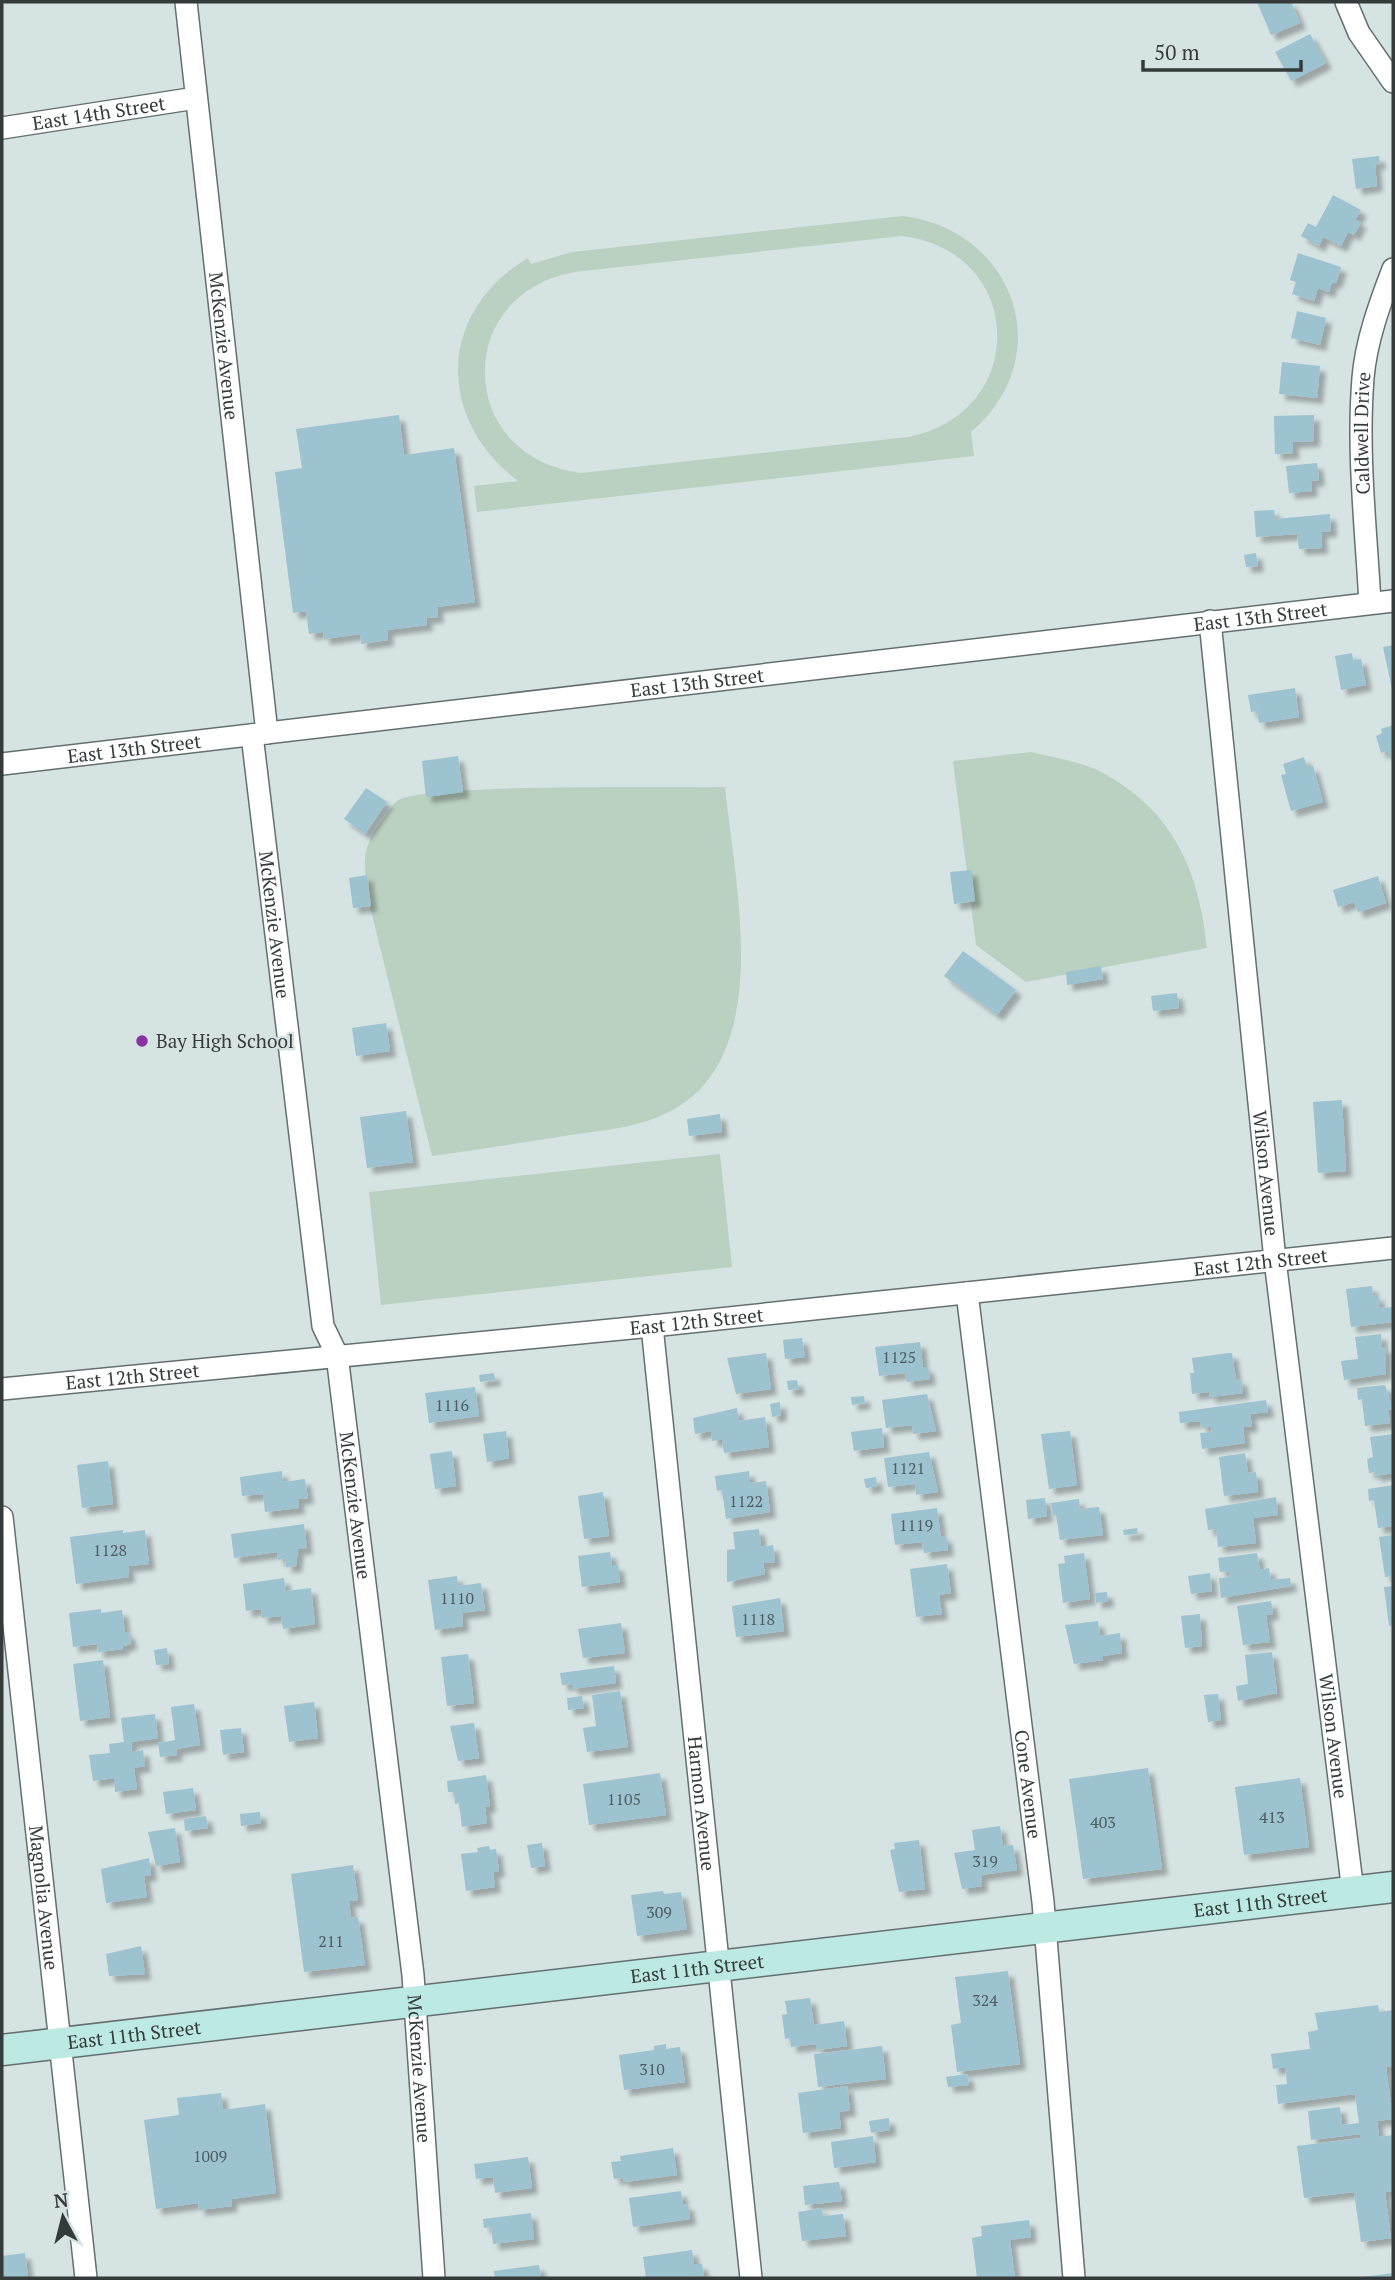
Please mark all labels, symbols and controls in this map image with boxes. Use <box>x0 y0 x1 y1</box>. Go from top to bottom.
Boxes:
scale bar <box>1143 28 1300 72</box>
text: 50 m <box>1154 38 1200 66</box>
street label: East 14th Street <box>30 90 167 135</box>
street label: McKenzie Avenue <box>204 271 245 421</box>
street label: Caldwell Drive <box>1348 371 1375 495</box>
street label: East 13th Street <box>1192 596 1329 636</box>
street label: East 13th Street <box>629 662 765 702</box>
street label: East 13th Street <box>66 728 202 768</box>
street label: McKenzie Avenue <box>254 849 297 1000</box>
place label: Bay High School <box>156 1028 294 1053</box>
marker: Bay High School <box>134 1033 150 1049</box>
street label: Wilson Avenue <box>1248 1109 1285 1237</box>
street label: East 12th Street <box>1192 1242 1329 1281</box>
street label: East 12th Street <box>629 1301 765 1340</box>
house number: 1125 <box>882 1346 916 1368</box>
street label: East 12th Street <box>64 1357 200 1395</box>
house number: 1116 <box>435 1394 470 1416</box>
street label: McKenzie Avenue <box>334 1430 377 1581</box>
house number: 1121 <box>891 1457 925 1479</box>
house number: 1122 <box>729 1490 763 1512</box>
house number: 1119 <box>899 1514 933 1536</box>
house number: 1128 <box>93 1539 127 1561</box>
house number: 1110 <box>440 1587 474 1609</box>
house number: 1118 <box>741 1608 775 1630</box>
street label: Wilson Avenue <box>1314 1672 1354 1800</box>
street label: Cone Avenue <box>1010 1728 1048 1840</box>
street label: Harmon Avenue <box>683 1735 722 1872</box>
house number: 1105 <box>607 1788 641 1810</box>
house number: 413 <box>1259 1806 1285 1828</box>
house number: 403 <box>1090 1811 1116 1833</box>
street label: Magnolia Avenue <box>24 1824 65 1971</box>
house number: 319 <box>972 1850 998 1872</box>
street label: East 11th Street <box>1192 1882 1329 1922</box>
house number: 309 <box>646 1901 672 1923</box>
house number: 211 <box>318 1930 344 1952</box>
street label: East 11th Street <box>629 1948 765 1988</box>
house number: 324 <box>972 1989 998 2011</box>
street label: McKenzie Avenue <box>402 1994 438 2144</box>
street label: East 11th Street <box>66 2014 202 2054</box>
house number: 310 <box>639 2058 665 2080</box>
house number: 1009 <box>193 2145 227 2167</box>
north arrow <box>28 2182 98 2252</box>
text: N <box>52 2186 70 2213</box>

